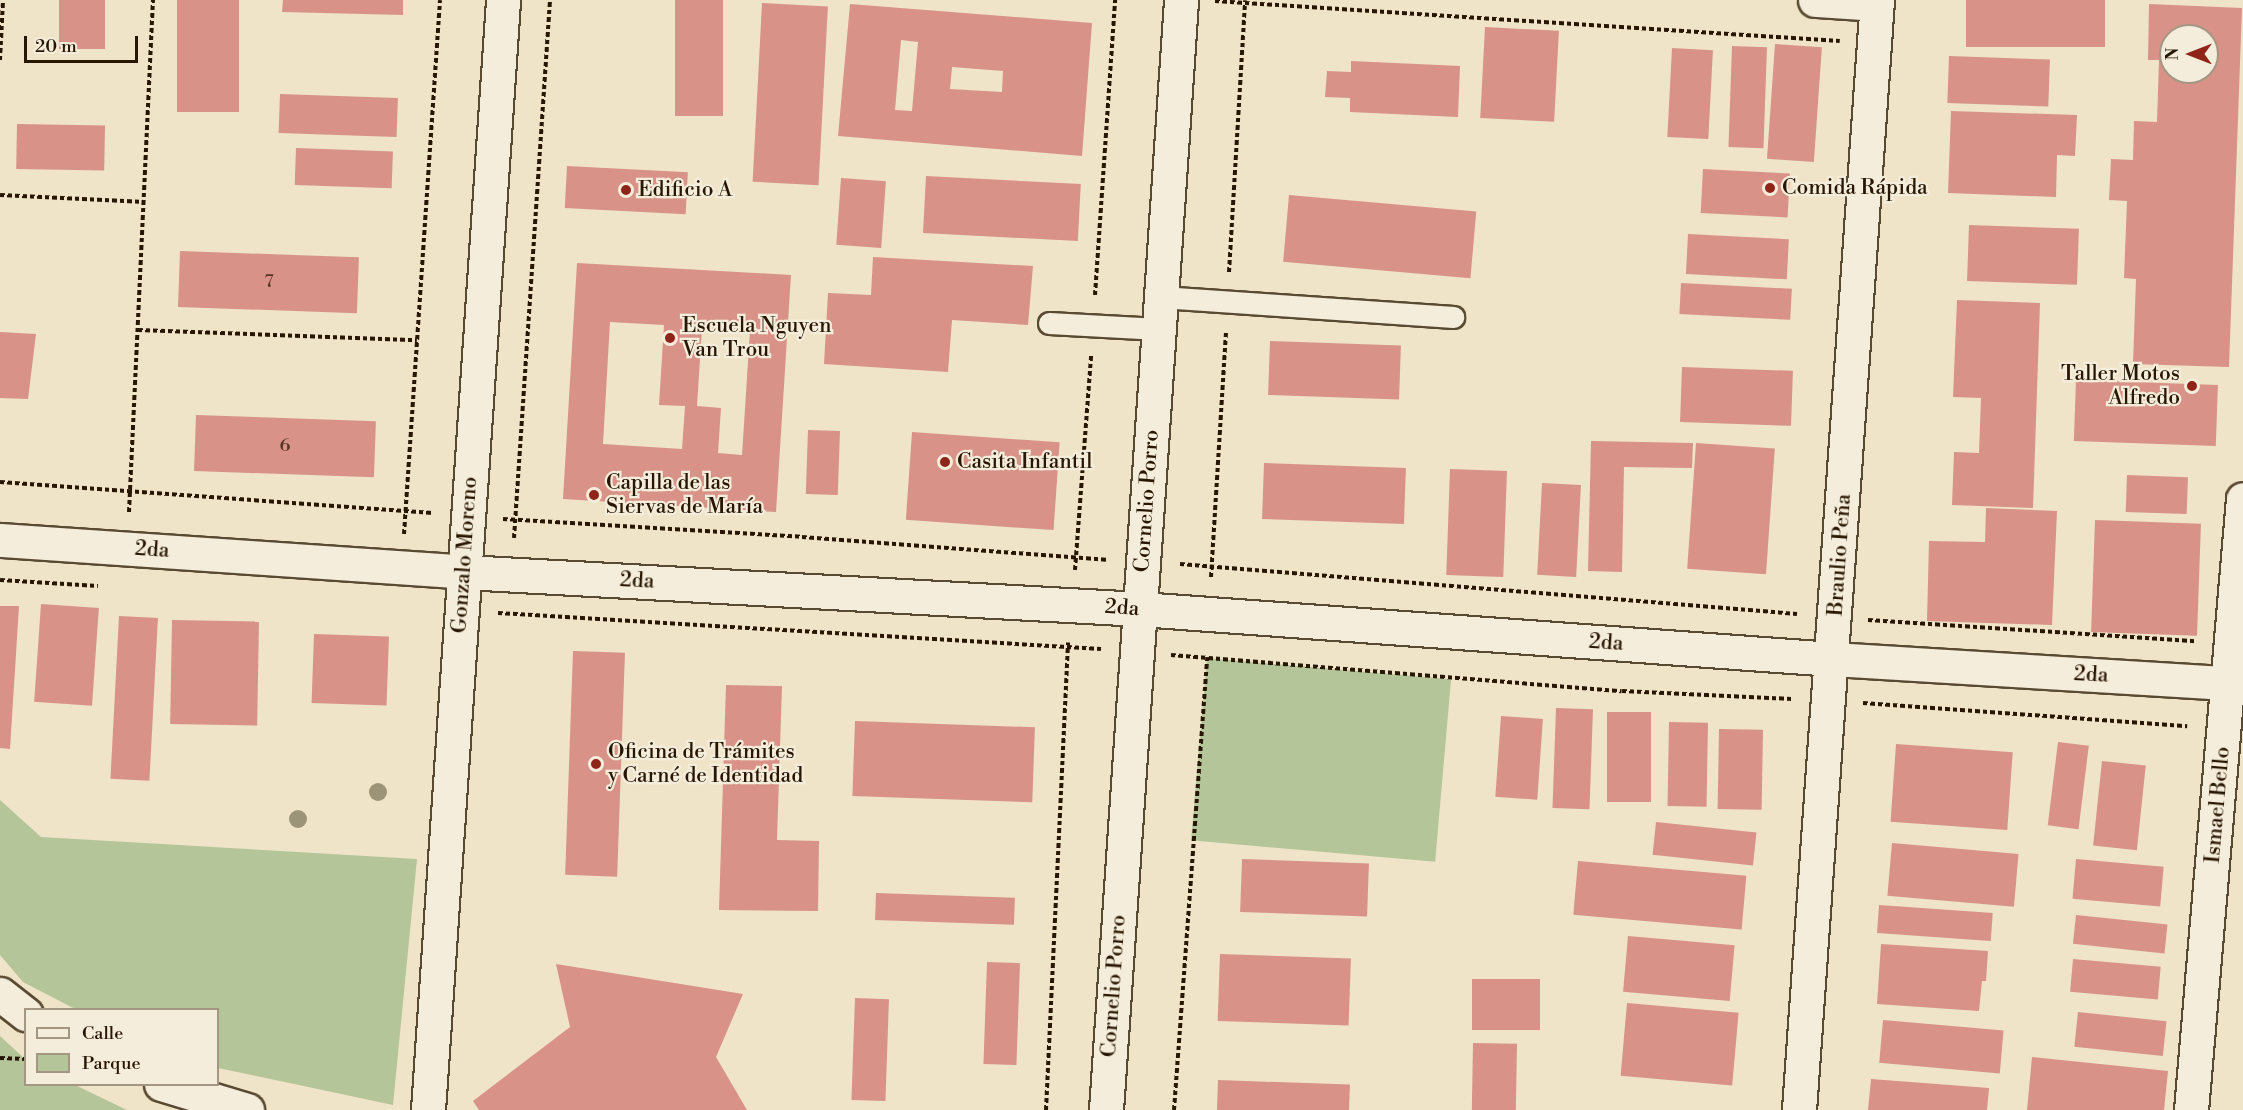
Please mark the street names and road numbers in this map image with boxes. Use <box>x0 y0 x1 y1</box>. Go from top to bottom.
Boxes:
street label: Cornelio Porro <box>1129 429 1165 573</box>
street label: Gonzalo Moreno <box>447 476 483 634</box>
street label: Braulio Peña <box>1823 493 1857 617</box>
street label: 2da <box>134 536 170 564</box>
street label: 2da <box>619 568 655 594</box>
street label: 2da <box>1104 594 1140 622</box>
street label: 2da <box>1588 629 1624 657</box>
street label: 2da <box>2073 662 2109 688</box>
street label: Ismael Bello <box>2200 746 2236 864</box>
street label: Cornelio Porro <box>1096 914 1132 1058</box>

